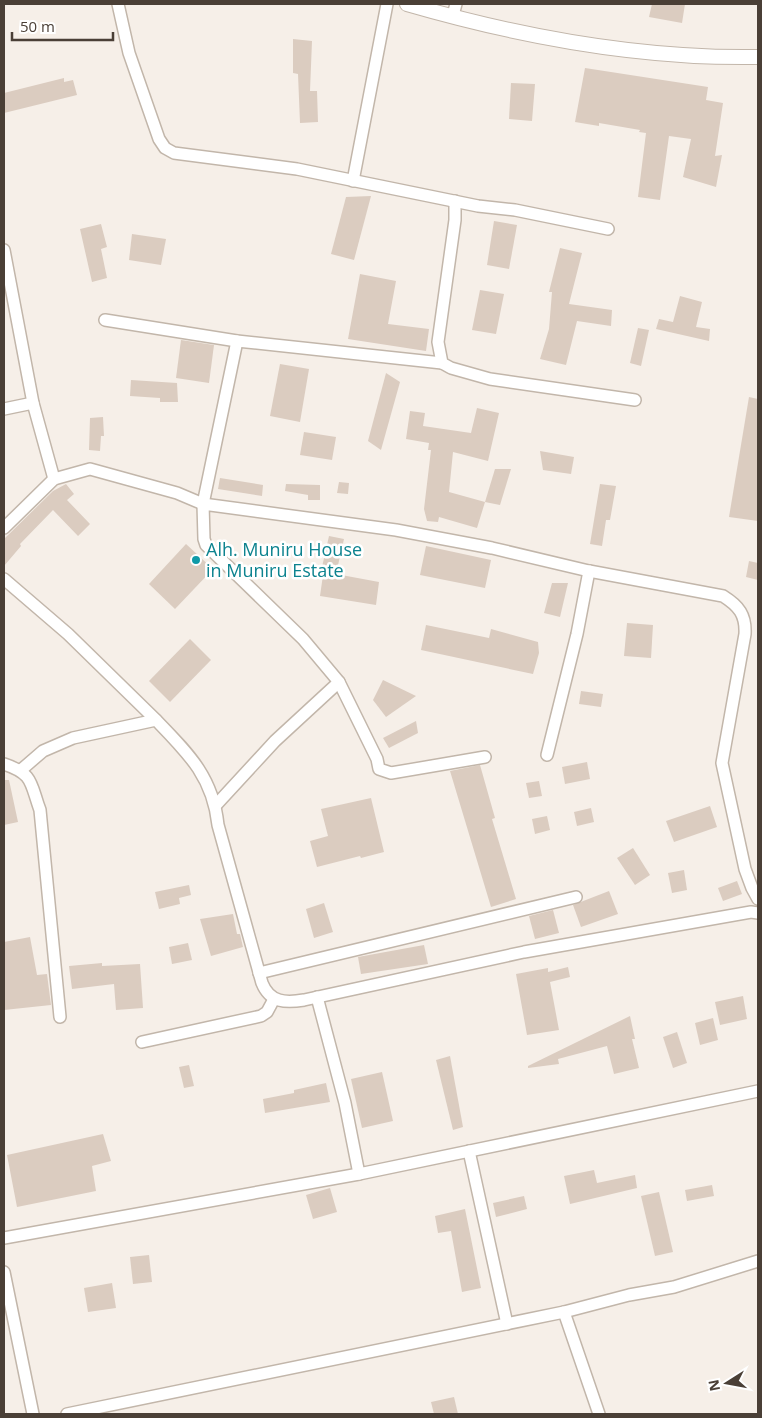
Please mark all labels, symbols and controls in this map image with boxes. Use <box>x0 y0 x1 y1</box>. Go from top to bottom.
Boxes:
scale bar <box>12 10 114 42</box>
text: 50 m <box>20 16 55 36</box>
place label: Alh. Muniru House in Muniru Estate <box>206 537 362 582</box>
marker: Alh. Muniru House in Muniru Estate <box>190 554 202 566</box>
north arrow <box>702 1358 752 1408</box>
text: N <box>703 1378 724 1393</box>

